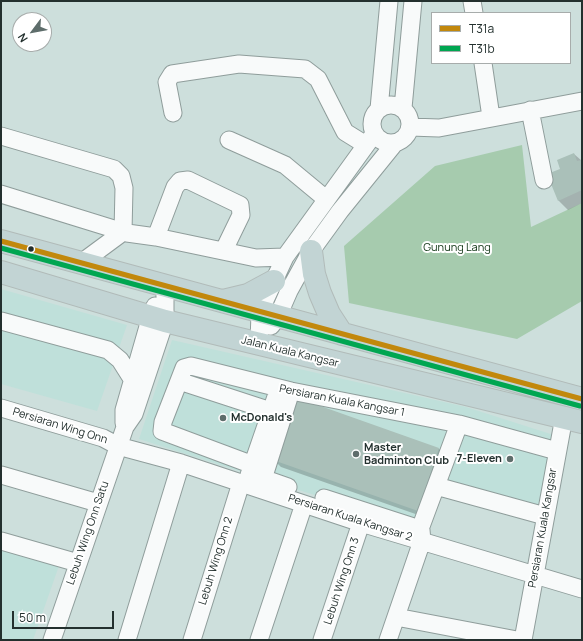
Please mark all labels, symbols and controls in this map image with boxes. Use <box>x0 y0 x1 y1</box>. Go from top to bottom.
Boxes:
north arrow <box>12 12 52 52</box>
legend <box>431 12 571 64</box>
text: T31a <box>469 20 494 37</box>
text: N <box>14 31 31 45</box>
text: T31b <box>469 40 495 57</box>
park label: Gunung Lang <box>423 241 491 255</box>
unlabelled marker <box>26 244 36 254</box>
street label: Jalan Kuala Kangsar <box>240 334 340 370</box>
street label: Persiaran Kuala Kangsar 1 <box>278 382 406 420</box>
street label: Persiaran Wing Onn <box>11 405 109 447</box>
place label: McDonald's <box>231 411 292 425</box>
marker: McDonald's <box>218 413 228 423</box>
place label: Master Badminton Club <box>364 441 449 467</box>
marker: Master Badminton Club <box>351 449 361 459</box>
place label: 7-Eleven <box>456 452 502 466</box>
marker: 7-Eleven <box>505 454 515 464</box>
street label: Persiaran Kuala Kangsar <box>526 467 560 589</box>
street label: Lebuh Wing Onn Satu <box>64 479 112 587</box>
street label: Persiaran Kuala Kangsar 2 <box>286 492 414 544</box>
street label: Lebuh Wing Onn 2 <box>196 515 236 607</box>
street label: Lebuh Wing Onn 3 <box>322 536 362 626</box>
scale bar <box>14 603 116 629</box>
text: 50 m <box>19 609 46 626</box>

